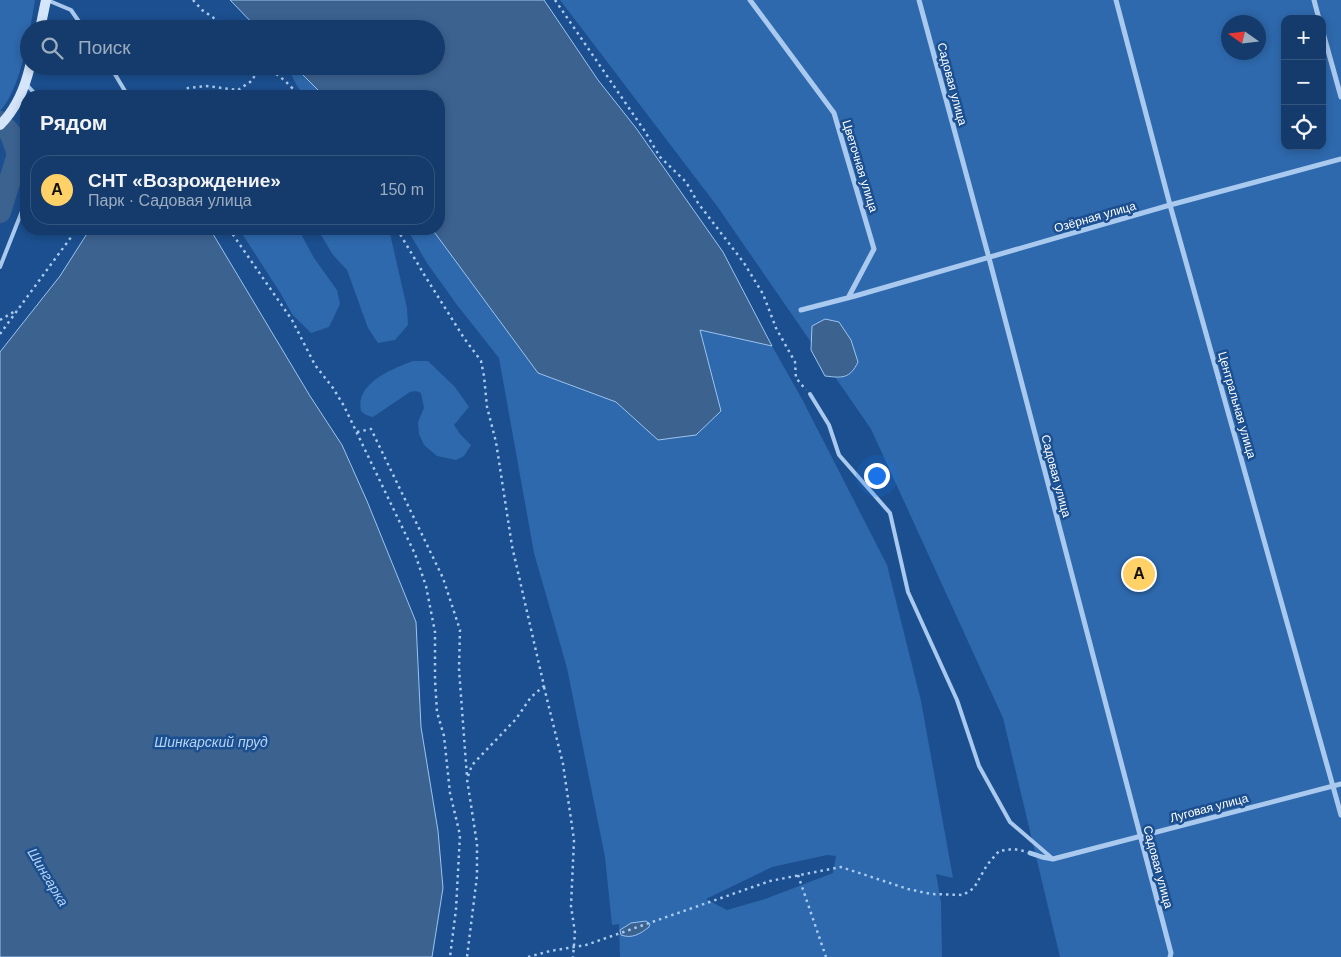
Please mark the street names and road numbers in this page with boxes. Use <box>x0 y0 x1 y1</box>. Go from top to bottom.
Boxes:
street label: Садовая улица <box>934 41 970 127</box>
street label: Цветочная улица <box>839 118 881 214</box>
street label: Озёрная улица <box>1053 199 1138 235</box>
street label: Центральная улица <box>1215 350 1259 460</box>
street label: Садовая улица <box>1038 433 1074 519</box>
street label: Луговая улица <box>1168 791 1250 825</box>
street label: Садовая улица <box>1140 824 1176 910</box>

